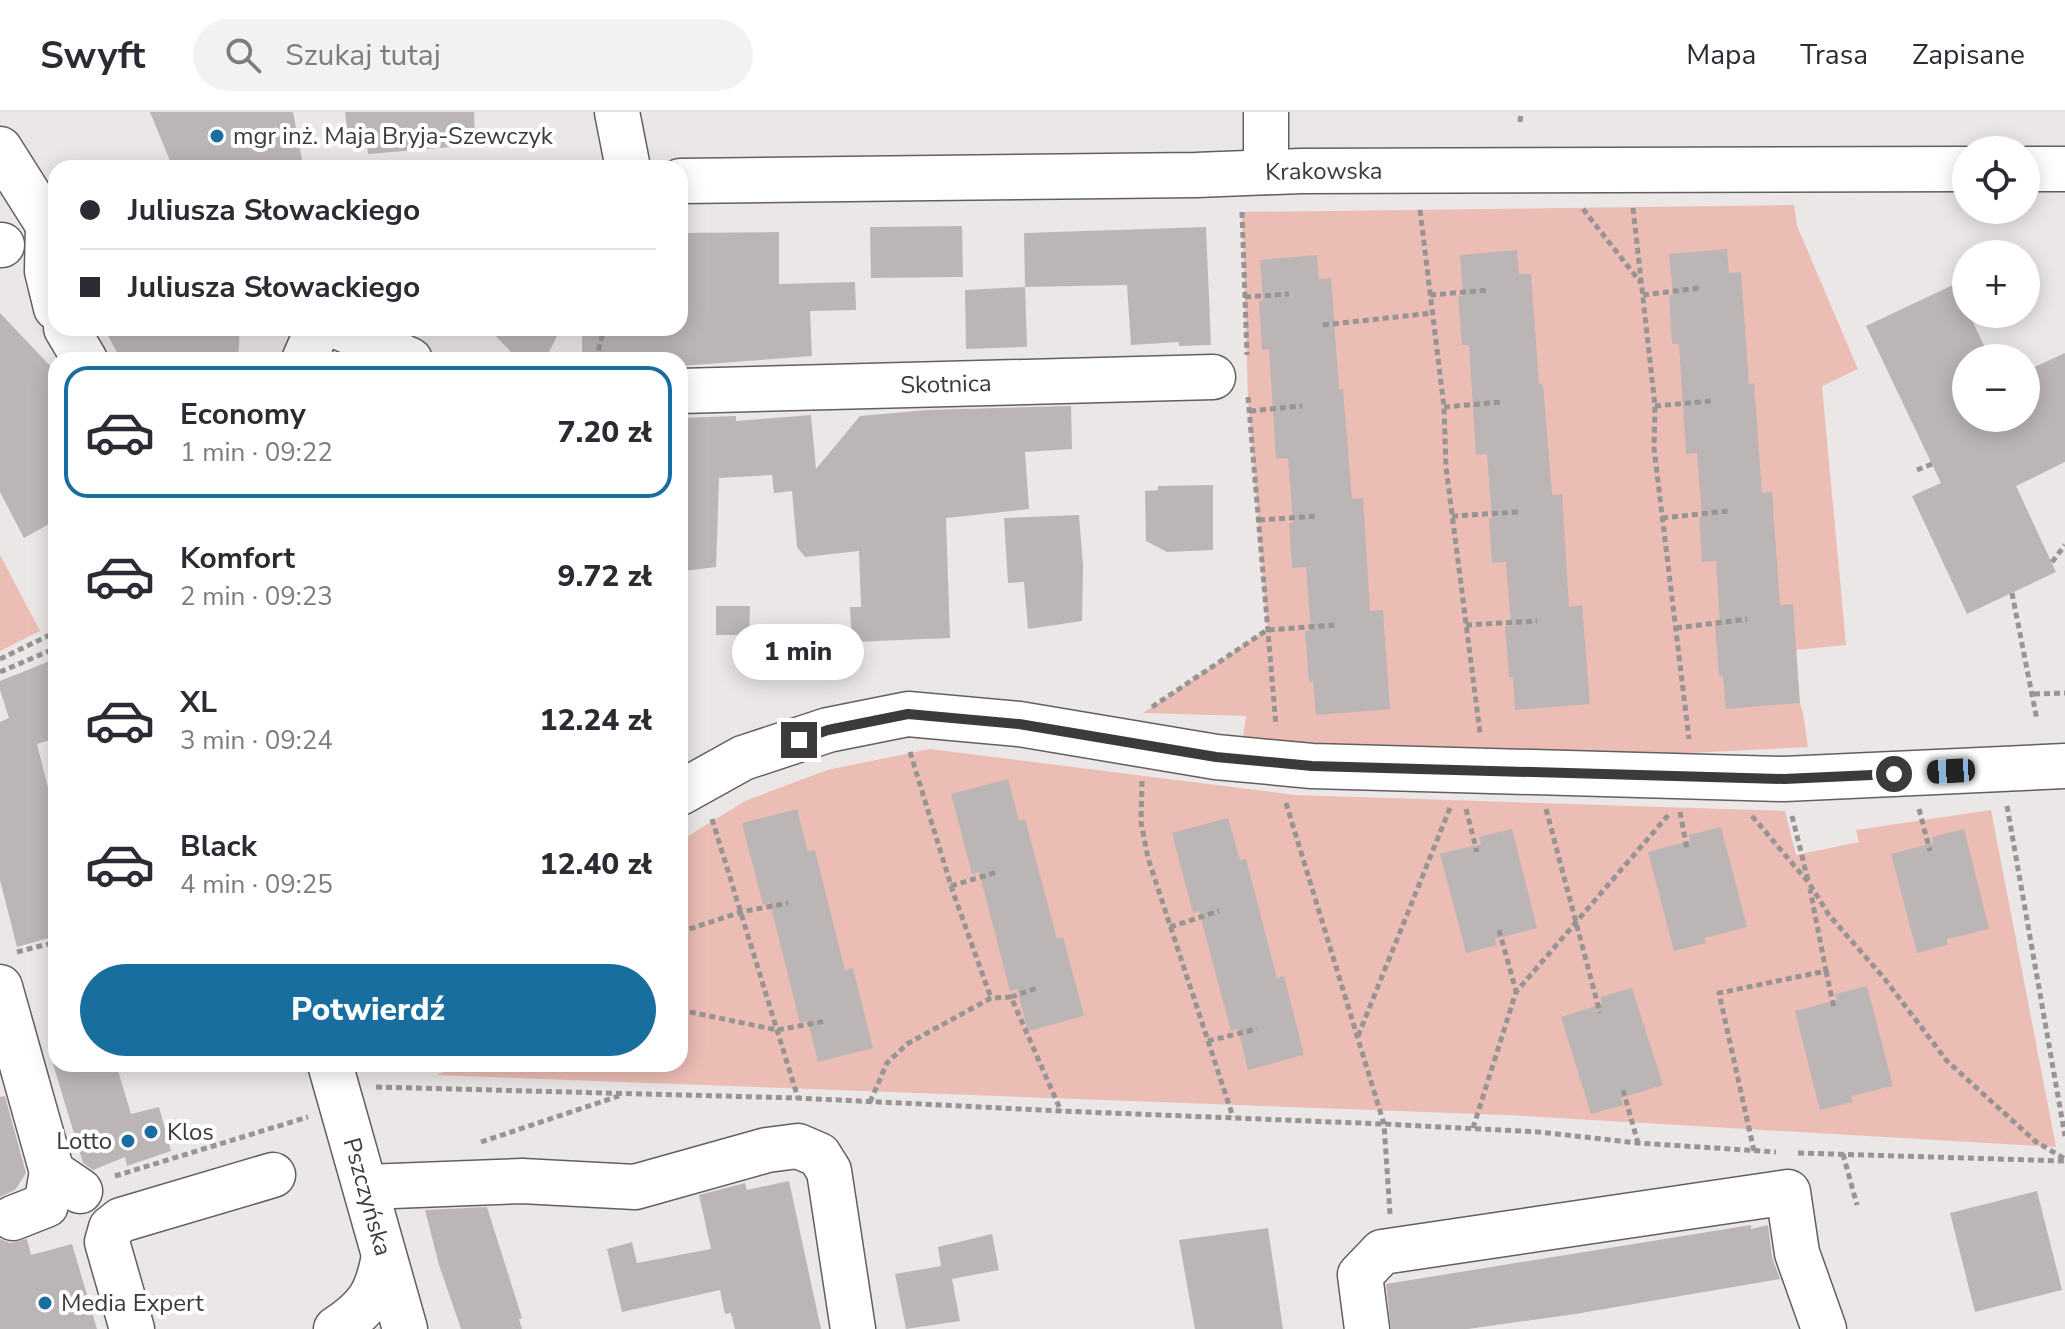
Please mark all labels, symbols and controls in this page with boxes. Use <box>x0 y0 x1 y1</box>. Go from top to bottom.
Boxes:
search box <box>193 19 753 91</box>
text: Swyft <box>40 30 145 81</box>
icon: search <box>221 33 265 77</box>
text: Szukaj tutaj <box>285 35 441 76</box>
text: Mapa <box>1686 36 1756 74</box>
text: Trasa <box>1800 36 1868 74</box>
text: Zapisane <box>1912 36 2025 74</box>
place label: mgr inż. Maja Bryja-Szewczyk <box>233 120 554 152</box>
marker: mgr inż. Maja Bryja-Szewczyk <box>208 127 226 145</box>
map controls <box>1952 136 2040 432</box>
button: locate <box>1952 136 2040 224</box>
street label: Krakowska <box>1265 155 1383 188</box>
text: Juliusza Słowackiego <box>128 190 420 231</box>
button: + <box>1952 240 2040 328</box>
text: Juliusza Słowackiego <box>128 267 420 308</box>
button: − <box>1952 344 2040 432</box>
street label: Skotnica <box>900 367 992 401</box>
text: Economy <box>180 394 306 435</box>
icon: car <box>84 396 156 468</box>
text: 7.20 zł <box>557 412 652 453</box>
text: 1 min · 09:22 <box>180 435 333 470</box>
text: Komfort <box>180 538 295 579</box>
icon: car <box>84 540 156 612</box>
text: 9.72 zł <box>557 556 652 597</box>
text: 2 min · 09:23 <box>180 579 333 614</box>
callout: 1 min <box>733 624 865 680</box>
text: 1 min <box>764 634 832 669</box>
text: XL <box>180 682 217 723</box>
icon: car <box>84 684 156 756</box>
text: 12.24 zł <box>539 700 652 741</box>
route end <box>781 722 817 758</box>
text: 3 min · 09:24 <box>180 723 333 758</box>
route start <box>1876 756 1912 792</box>
car <box>1926 758 1976 784</box>
text: Black <box>180 826 257 867</box>
icon: car <box>84 828 156 900</box>
text: 12.40 zł <box>539 844 652 885</box>
text: 4 min · 09:25 <box>180 867 333 902</box>
button: Potwierdź <box>80 964 656 1056</box>
place label: Klos <box>167 1116 214 1148</box>
marker: Klos <box>142 1123 160 1141</box>
place label: Lotto <box>56 1125 112 1157</box>
marker: Lotto <box>119 1132 137 1150</box>
street label: Pszczyńska <box>336 1134 399 1260</box>
place label: Media Expert <box>61 1287 204 1319</box>
marker: Media Expert <box>36 1294 54 1312</box>

